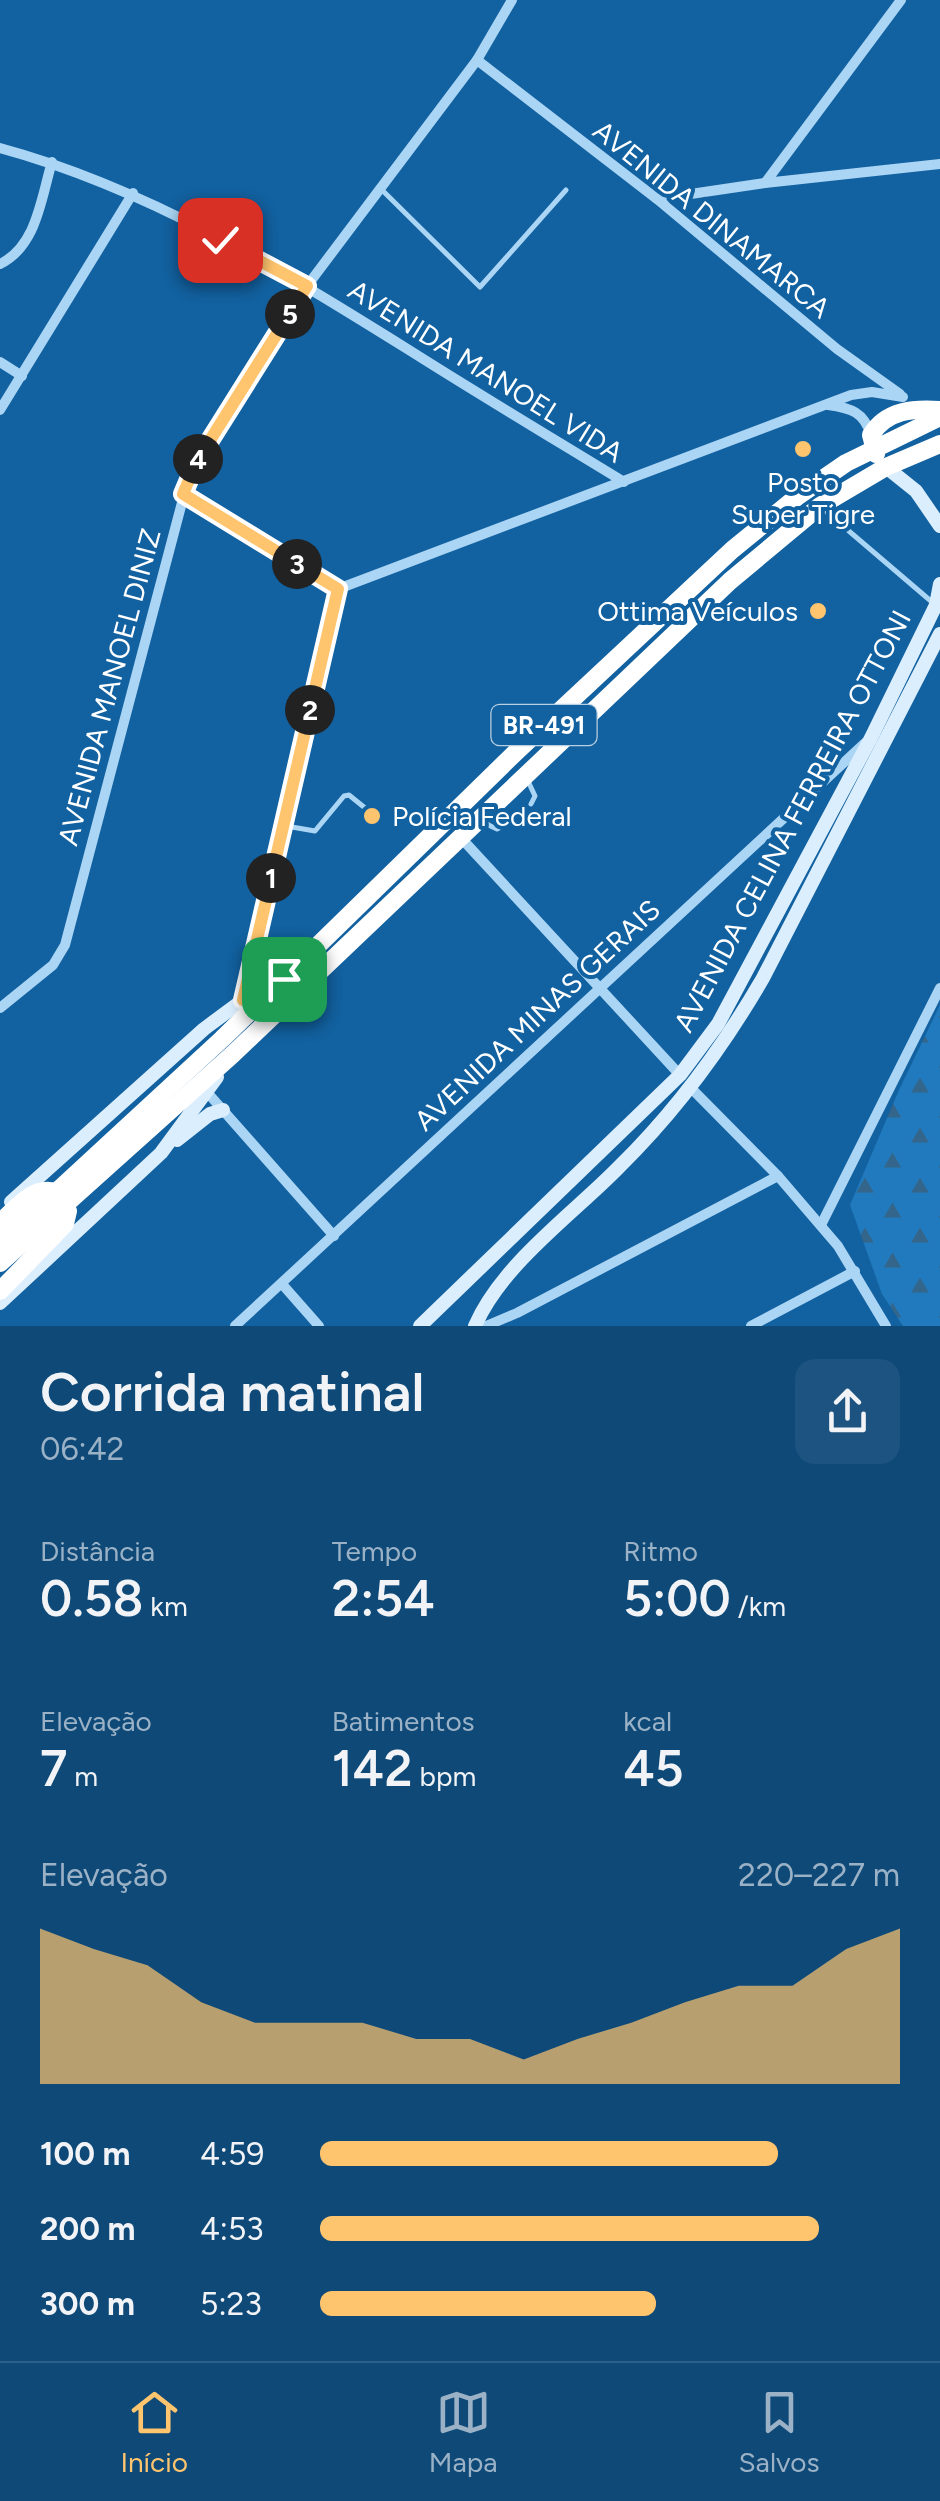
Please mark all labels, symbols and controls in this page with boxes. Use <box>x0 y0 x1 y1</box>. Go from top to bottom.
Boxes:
street label: AVENIDA DINAMARCA <box>587 113 837 325</box>
pin <box>178 198 263 283</box>
icon: check <box>193 213 248 268</box>
street label: AVENIDA MANOEL VIDA <box>342 272 630 470</box>
pin: 5 <box>265 289 315 339</box>
text: 5 <box>282 297 298 331</box>
pin: 4 <box>173 434 223 484</box>
marker: Posto Super Tigre <box>792 438 814 460</box>
text: 4 <box>189 442 207 476</box>
place label: Posto Super Tigre <box>731 465 875 531</box>
street label: AVENIDA MANOEL DINIZ <box>50 525 168 849</box>
pin: 3 <box>272 539 322 589</box>
text: 3 <box>289 547 305 581</box>
place label: Ottima Veículos <box>597 594 798 628</box>
marker: Ottima Veículos <box>807 600 829 622</box>
street label: AVENIDA CELINA FERREIRA OTTONI <box>666 604 918 1038</box>
pin: 2 <box>285 685 335 735</box>
text: 2 <box>302 693 318 727</box>
road number: BR-491 <box>492 705 596 745</box>
place label: Polícia Federal <box>392 799 572 833</box>
marker: Polícia Federal <box>361 805 383 827</box>
pin: 1 <box>246 853 296 903</box>
text: 1 <box>265 861 277 895</box>
street label: AVENIDA MINAS GERAIS <box>407 892 667 1138</box>
pin <box>242 937 327 1022</box>
icon: arrive <box>257 952 312 1007</box>
text: Corrida matinal <box>40 1359 425 1425</box>
button: share <box>795 1359 900 1464</box>
text: 06:42 <box>40 1430 124 1468</box>
text: Distância <box>40 1534 155 1568</box>
text: Tempo <box>332 1534 417 1568</box>
text: Ritmo <box>623 1534 698 1568</box>
text: 0.58 <box>40 1568 143 1629</box>
text: 2:54 <box>332 1568 435 1629</box>
text: 5:00 <box>623 1568 731 1629</box>
text: km <box>143 1589 188 1623</box>
text: /km <box>731 1589 786 1623</box>
text: Elevação <box>40 1704 152 1738</box>
text: Batimentos <box>332 1704 475 1738</box>
text: kcal <box>623 1704 672 1738</box>
text: 7 <box>40 1738 67 1799</box>
text: 142 <box>332 1738 413 1799</box>
text: 45 <box>623 1738 684 1799</box>
text: m <box>67 1759 98 1793</box>
text: bpm <box>413 1759 476 1793</box>
text: Elevação <box>40 1856 168 1894</box>
text: 220–227 m <box>738 1856 900 1894</box>
text: 100 m <box>40 2135 131 2173</box>
text: 4:59 <box>200 2135 264 2173</box>
text: 200 m <box>40 2210 136 2248</box>
text: 4:53 <box>200 2210 264 2248</box>
text: 300 m <box>40 2285 135 2323</box>
text: 5:23 <box>200 2285 262 2323</box>
tab: Início <box>120 2385 188 2479</box>
tab: Mapa <box>429 2385 498 2479</box>
tab: Salvos <box>738 2385 820 2479</box>

